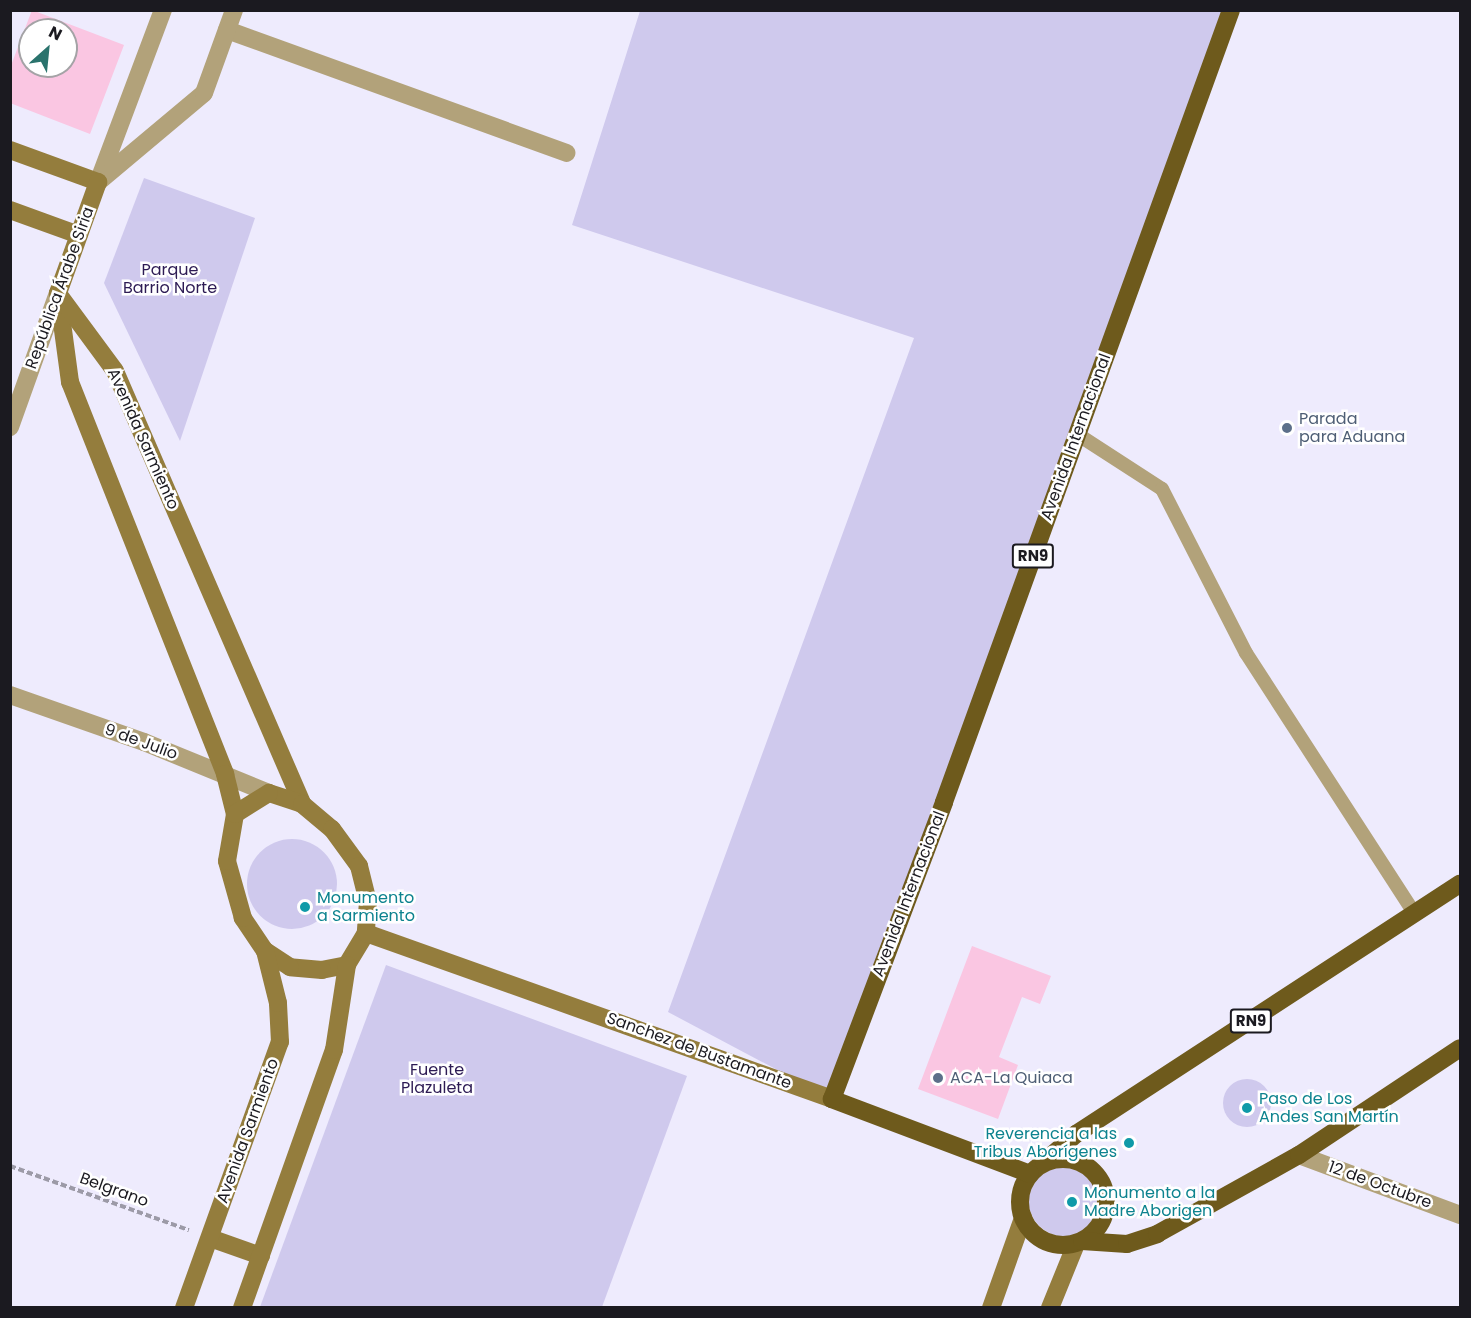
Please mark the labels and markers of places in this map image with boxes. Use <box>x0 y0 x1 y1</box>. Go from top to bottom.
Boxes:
place label: Parada para Aduana <box>1299 409 1405 447</box>
marker: Parada para Aduana <box>1280 421 1294 435</box>
place label: Monumento a Sarmiento <box>317 888 415 926</box>
marker: Monumento a Sarmiento <box>298 900 312 914</box>
place label: ACA-La Quiaca <box>950 1068 1073 1088</box>
marker: ACA-La Quiaca <box>931 1071 945 1085</box>
place label: Paso de Los Andes San Martín <box>1259 1089 1399 1127</box>
marker: Paso de Los Andes San Martín <box>1240 1101 1254 1115</box>
place label: Reverencia a las Tribus Aborígenes <box>974 1124 1117 1162</box>
marker: Reverencia a las Tribus Aborígenes <box>1122 1136 1136 1150</box>
place label: Monumento a la Madre Aborigen <box>1084 1183 1215 1221</box>
marker: Monumento a la Madre Aborigen <box>1065 1195 1079 1209</box>

